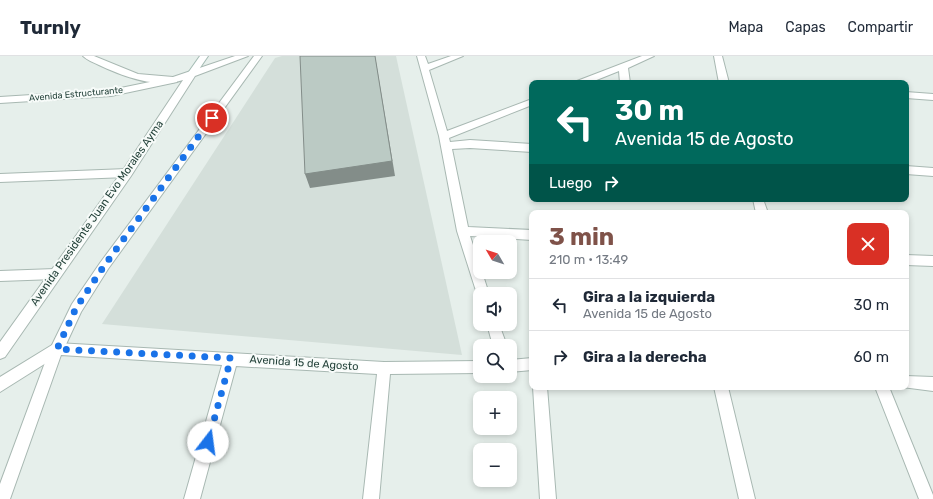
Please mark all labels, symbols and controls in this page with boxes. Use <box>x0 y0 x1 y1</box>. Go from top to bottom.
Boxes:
text: Turnly <box>20 16 81 39</box>
text: Mapa <box>728 19 763 36</box>
text: Capas <box>785 19 826 36</box>
text: Compartir <box>848 19 913 36</box>
street label: Avenida Estructurante <box>29 85 123 103</box>
text: 30 m <box>615 94 684 127</box>
icon: left <box>549 96 601 148</box>
pin <box>195 101 229 135</box>
icon: arrive <box>201 107 223 129</box>
street label: Avenida Presidente Juan Evo Morales Ayma <box>28 118 166 308</box>
text: Avenida 15 de Agosto <box>615 128 794 150</box>
icon: right <box>600 172 622 194</box>
text: Luego <box>549 174 592 192</box>
text: 3 min <box>549 223 614 251</box>
button: close <box>847 223 889 265</box>
north arrow <box>473 235 517 279</box>
map controls <box>473 235 517 487</box>
text: 210 m · 13:49 <box>549 252 628 267</box>
button: sound <box>473 287 517 331</box>
text: Gira a la izquierda <box>583 288 715 306</box>
icon: left <box>549 294 571 316</box>
text: 30 m <box>853 296 889 314</box>
text: Avenida 15 de Agosto <box>583 306 712 321</box>
button: search <box>473 339 517 383</box>
icon: right <box>549 346 571 368</box>
text: Gira a la derecha <box>583 348 707 366</box>
text: 60 m <box>853 348 889 366</box>
street label: Avenida 15 de Agosto <box>249 353 359 373</box>
button: + <box>473 391 517 435</box>
position arrow <box>187 421 229 463</box>
button: − <box>473 443 517 487</box>

